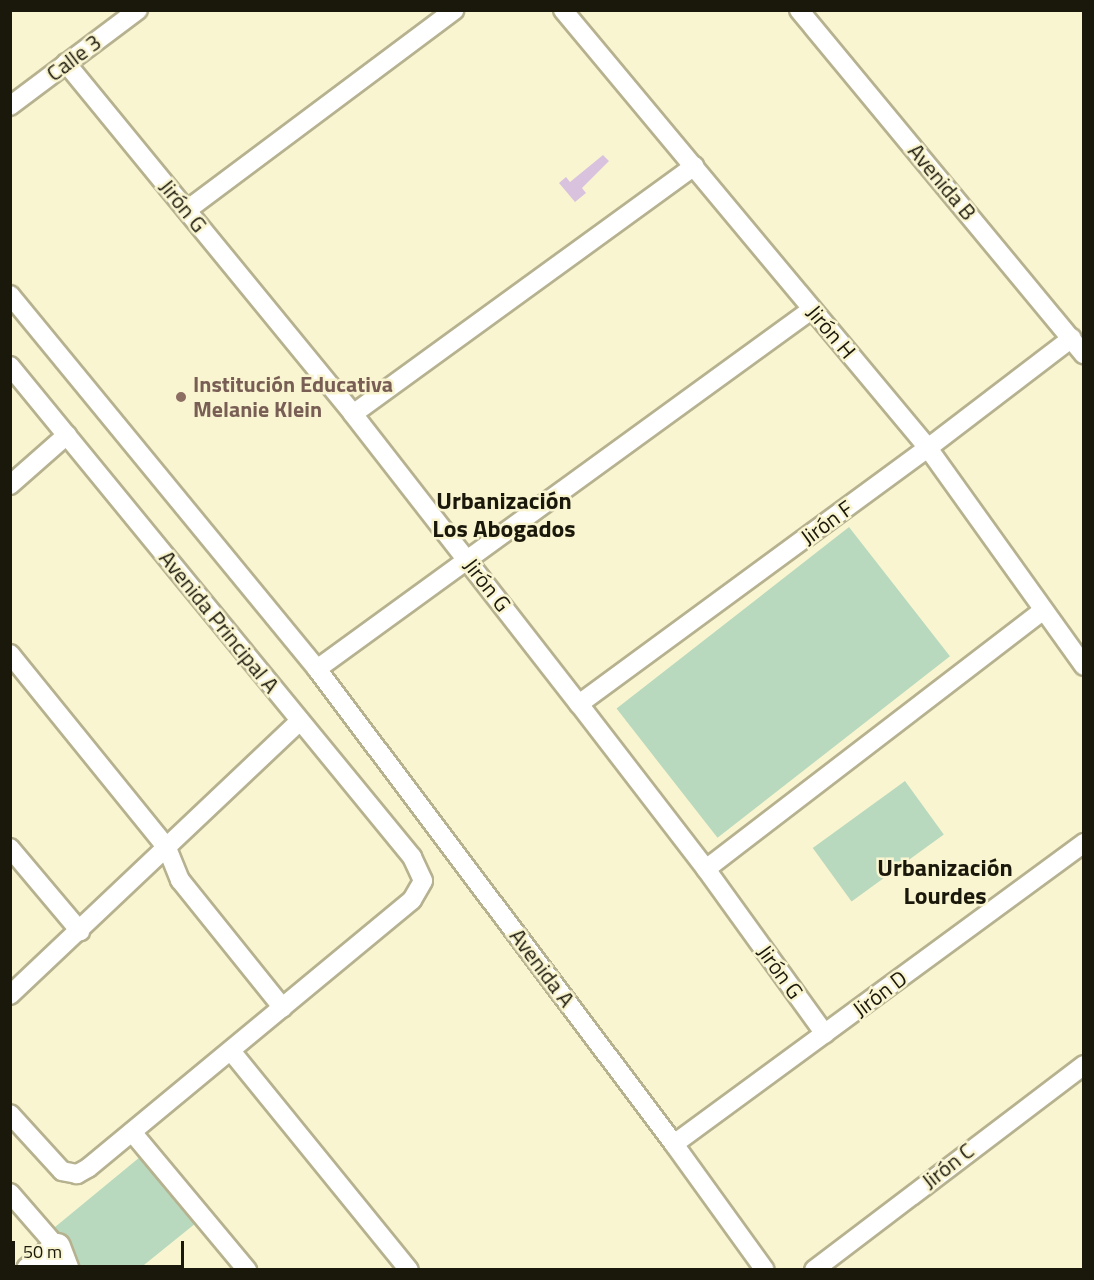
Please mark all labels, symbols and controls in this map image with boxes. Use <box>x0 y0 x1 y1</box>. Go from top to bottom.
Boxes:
street label: Calle 3 <box>42 29 106 87</box>
street label: Avenida B <box>902 138 982 226</box>
street label: Jirón G <box>154 174 212 238</box>
street label: Jirón H <box>801 300 861 364</box>
place label: Institución Educativa Melanie Klein <box>193 371 393 422</box>
marker: Institución Educativa Melanie Klein <box>174 390 188 404</box>
district label: Urbanización Los Abogados <box>432 487 576 543</box>
street label: Jirón F <box>796 495 858 551</box>
street label: Avenida Principal A <box>153 545 285 699</box>
street label: Jirón G <box>458 553 516 617</box>
district label: Urbanización Lourdes <box>877 854 1013 910</box>
street label: Avenida A <box>504 924 580 1012</box>
street label: Jirón G <box>752 940 808 1004</box>
street label: Jirón D <box>848 965 912 1023</box>
street label: Jirón C <box>917 1137 979 1195</box>
scale bar <box>15 1229 188 1267</box>
text: 50 m <box>23 1238 62 1265</box>

